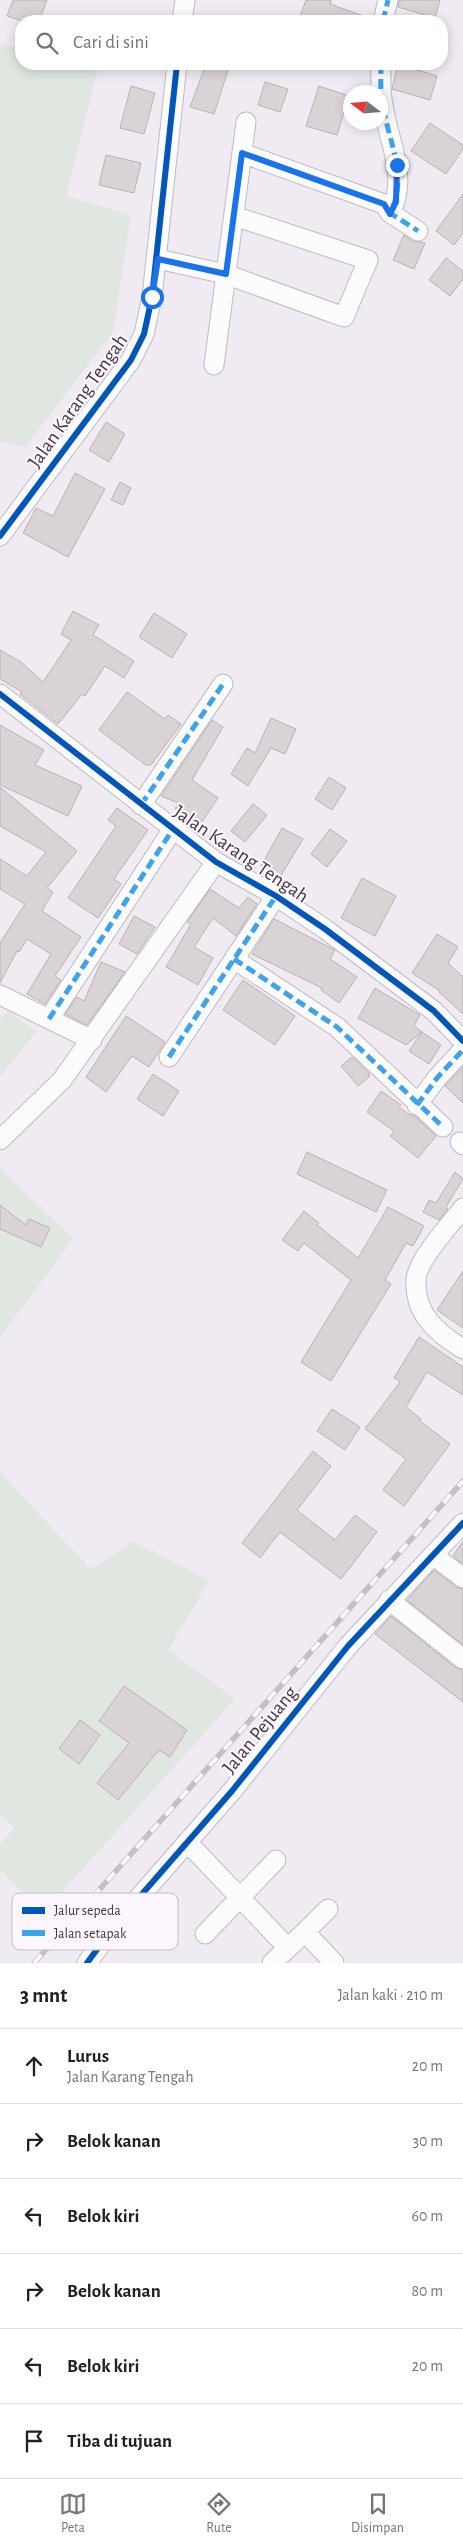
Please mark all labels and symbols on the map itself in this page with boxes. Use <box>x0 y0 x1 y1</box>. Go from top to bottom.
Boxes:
north arrow <box>343 85 388 130</box>
route end <box>386 154 409 177</box>
route start <box>141 286 164 309</box>
street label: Jalan Karang Tengah <box>24 330 132 472</box>
street label: Jalan Karang Tengah <box>170 801 312 907</box>
street label: Jalan Pejuang <box>219 1682 301 1777</box>
legend <box>12 1893 178 1950</box>
text: Jalur sepeda <box>54 1904 121 1918</box>
text: Jalan setapak <box>54 1927 127 1941</box>

